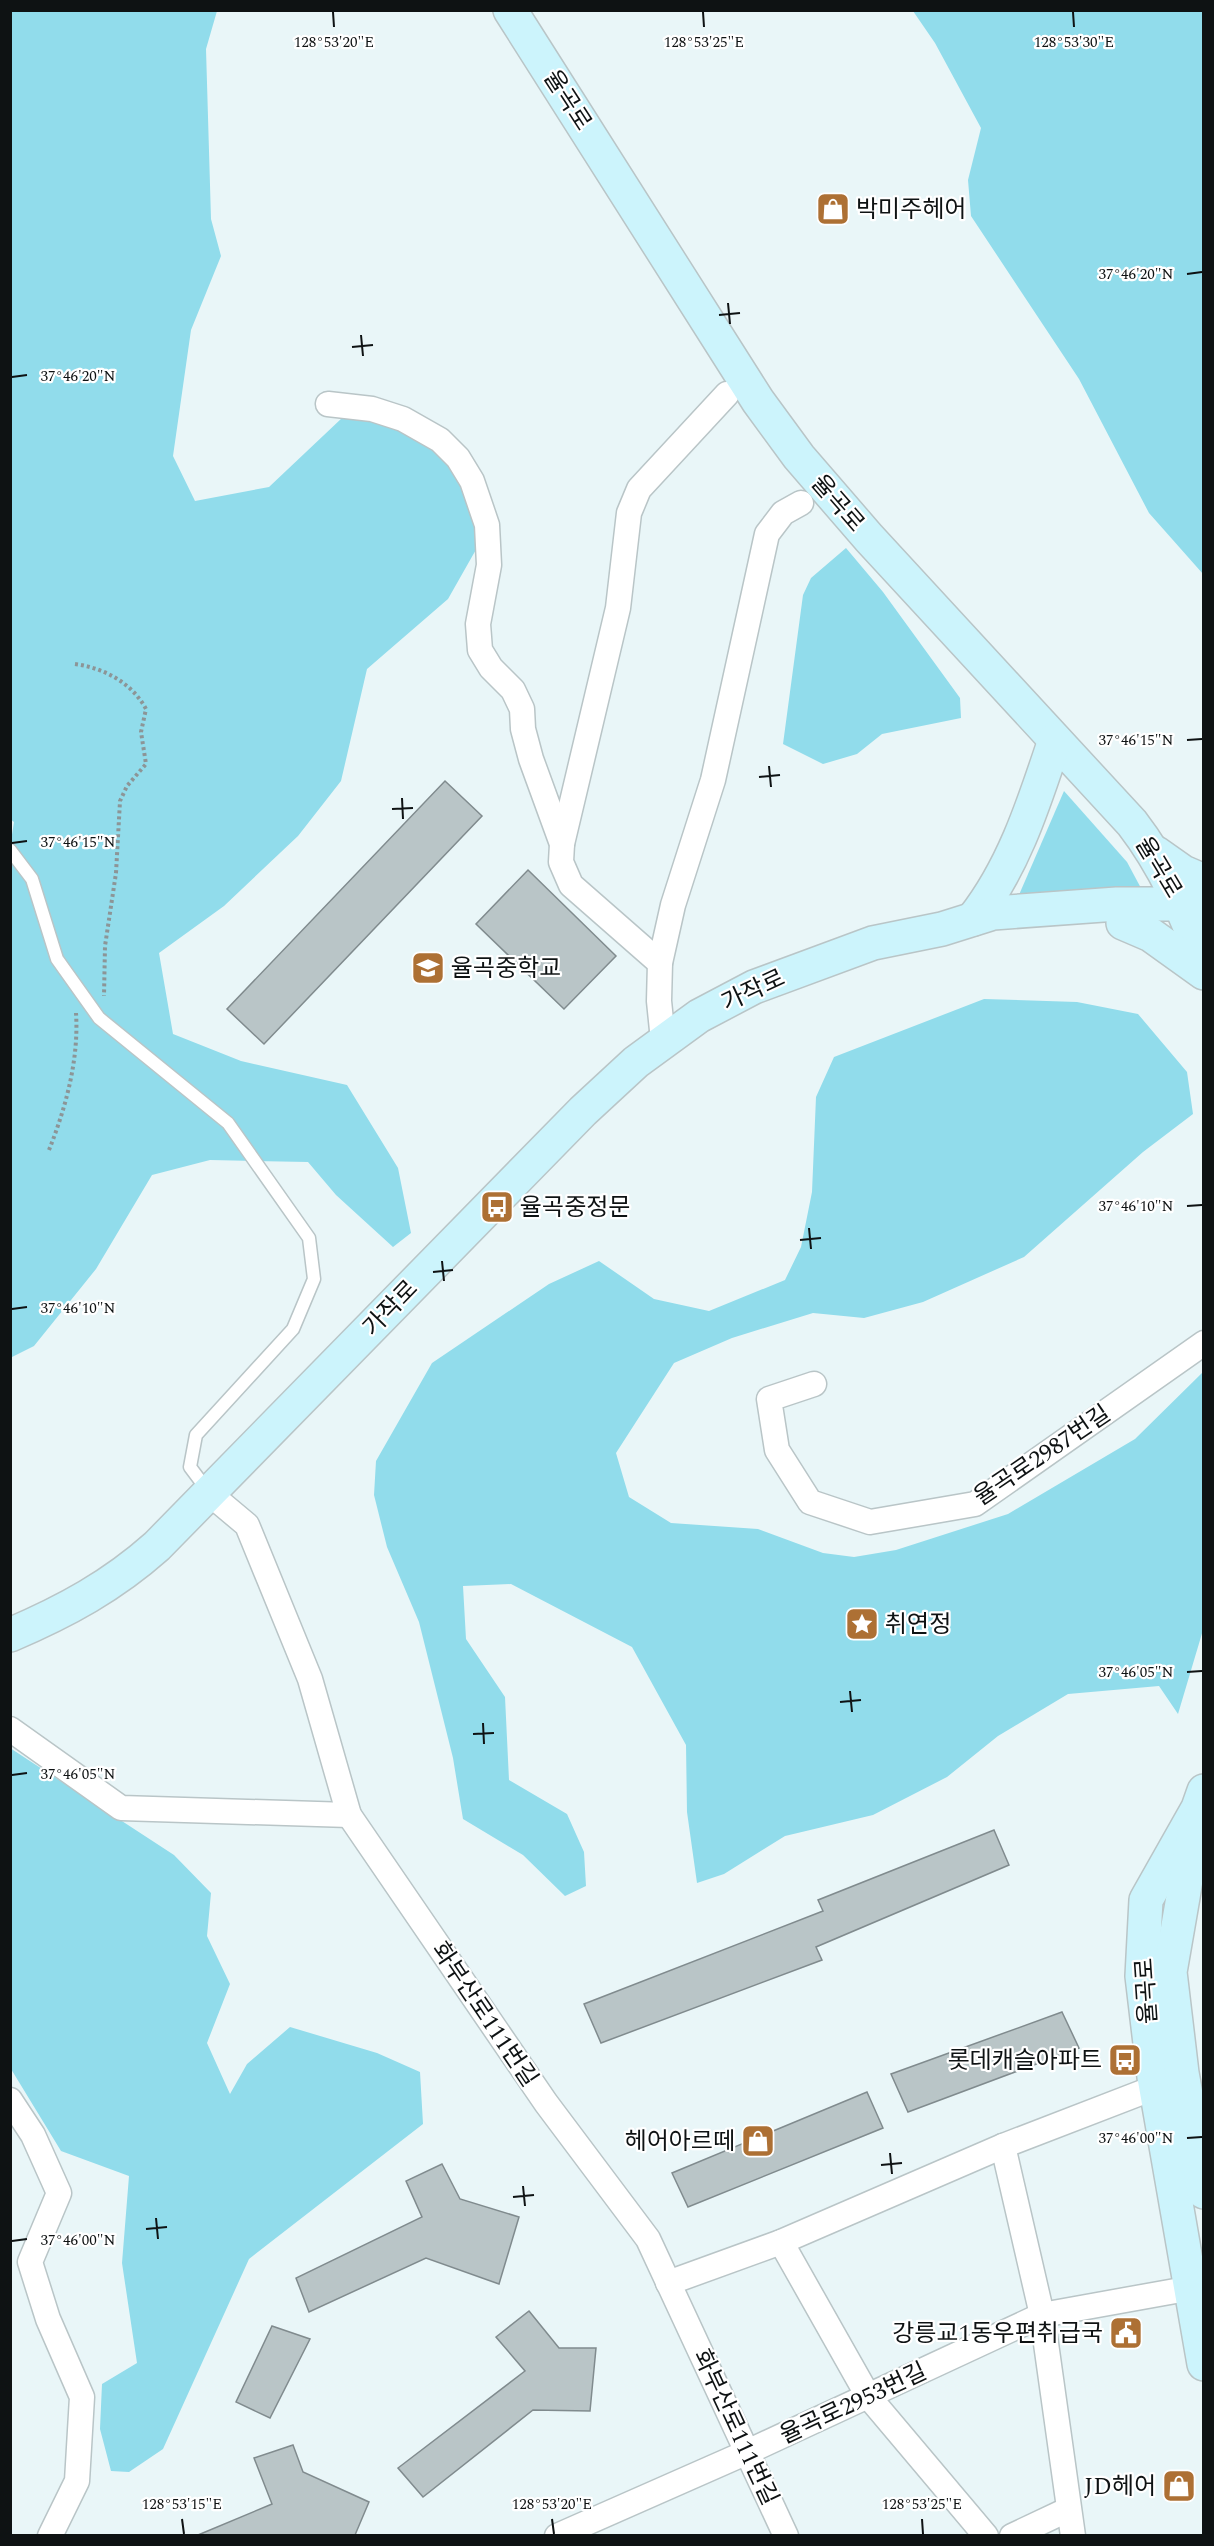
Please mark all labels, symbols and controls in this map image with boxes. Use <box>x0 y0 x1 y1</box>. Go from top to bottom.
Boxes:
text: 128°53'20"E <box>294 31 374 54</box>
text: 128°53'25"E <box>664 31 744 54</box>
text: 128°53'30"E <box>1034 31 1114 54</box>
street label: 율곡로 <box>534 63 600 138</box>
shop icon: 박미주헤어 <box>815 191 851 227</box>
place label: 박미주헤어 <box>856 192 966 228</box>
text: 37°46'20"N <box>1099 263 1174 286</box>
text: 37°46'20"N <box>41 365 116 388</box>
street label: 율곡로 <box>802 467 873 540</box>
text: 37°46'15"N <box>1099 729 1174 752</box>
street label: 율곡로 <box>1126 830 1191 905</box>
text: 37°46'15"N <box>41 831 116 854</box>
school or university icon: 율곡중학교 <box>410 950 446 986</box>
place label: 율곡중학교 <box>451 951 561 987</box>
street label: 가작로 <box>716 961 791 1021</box>
bus stop icon: 율곡중정문 <box>479 1189 515 1225</box>
place label: 율곡중정문 <box>520 1190 630 1226</box>
text: 37°46'10"N <box>1099 1195 1174 1218</box>
street label: 가작로 <box>355 1272 427 1345</box>
text: 37°46'10"N <box>41 1297 116 1320</box>
street label: 율곡로2987번길 <box>967 1397 1118 1515</box>
place icon: 취연정 <box>844 1606 880 1642</box>
place label: 취연정 <box>885 1607 951 1643</box>
text: 37°46'05"N <box>1099 1661 1174 1684</box>
text: 37°46'05"N <box>41 1763 116 1786</box>
street label: 화부산로111번길 <box>422 1935 546 2094</box>
street label: 율곡로 <box>1127 1957 1167 2025</box>
bus stop icon: 롯데캐슬아파트 <box>1107 2042 1143 2078</box>
place label: 롯데캐슬아파트 <box>947 2043 1102 2079</box>
shop icon: 헤어아르떼 <box>740 2123 776 2159</box>
place label: 헤어아르떼 <box>625 2124 735 2160</box>
text: 37°46'00"N <box>1099 2127 1174 2150</box>
text: 37°46'00"N <box>41 2229 116 2252</box>
public building icon: 강릉교1동우편취급국 <box>1108 2315 1144 2351</box>
place label: 강릉교1동우편취급국 <box>892 2316 1103 2352</box>
street label: 화부산로111번길 <box>683 2343 787 2511</box>
street label: 율곡로2953번길 <box>774 2354 933 2454</box>
shop icon: JD헤어 <box>1161 2468 1197 2504</box>
place label: JD헤어 <box>1084 2469 1156 2505</box>
text: 128°53'15"E <box>142 2493 222 2516</box>
text: 128°53'20"E <box>512 2493 592 2516</box>
text: 128°53'25"E <box>882 2493 962 2516</box>

